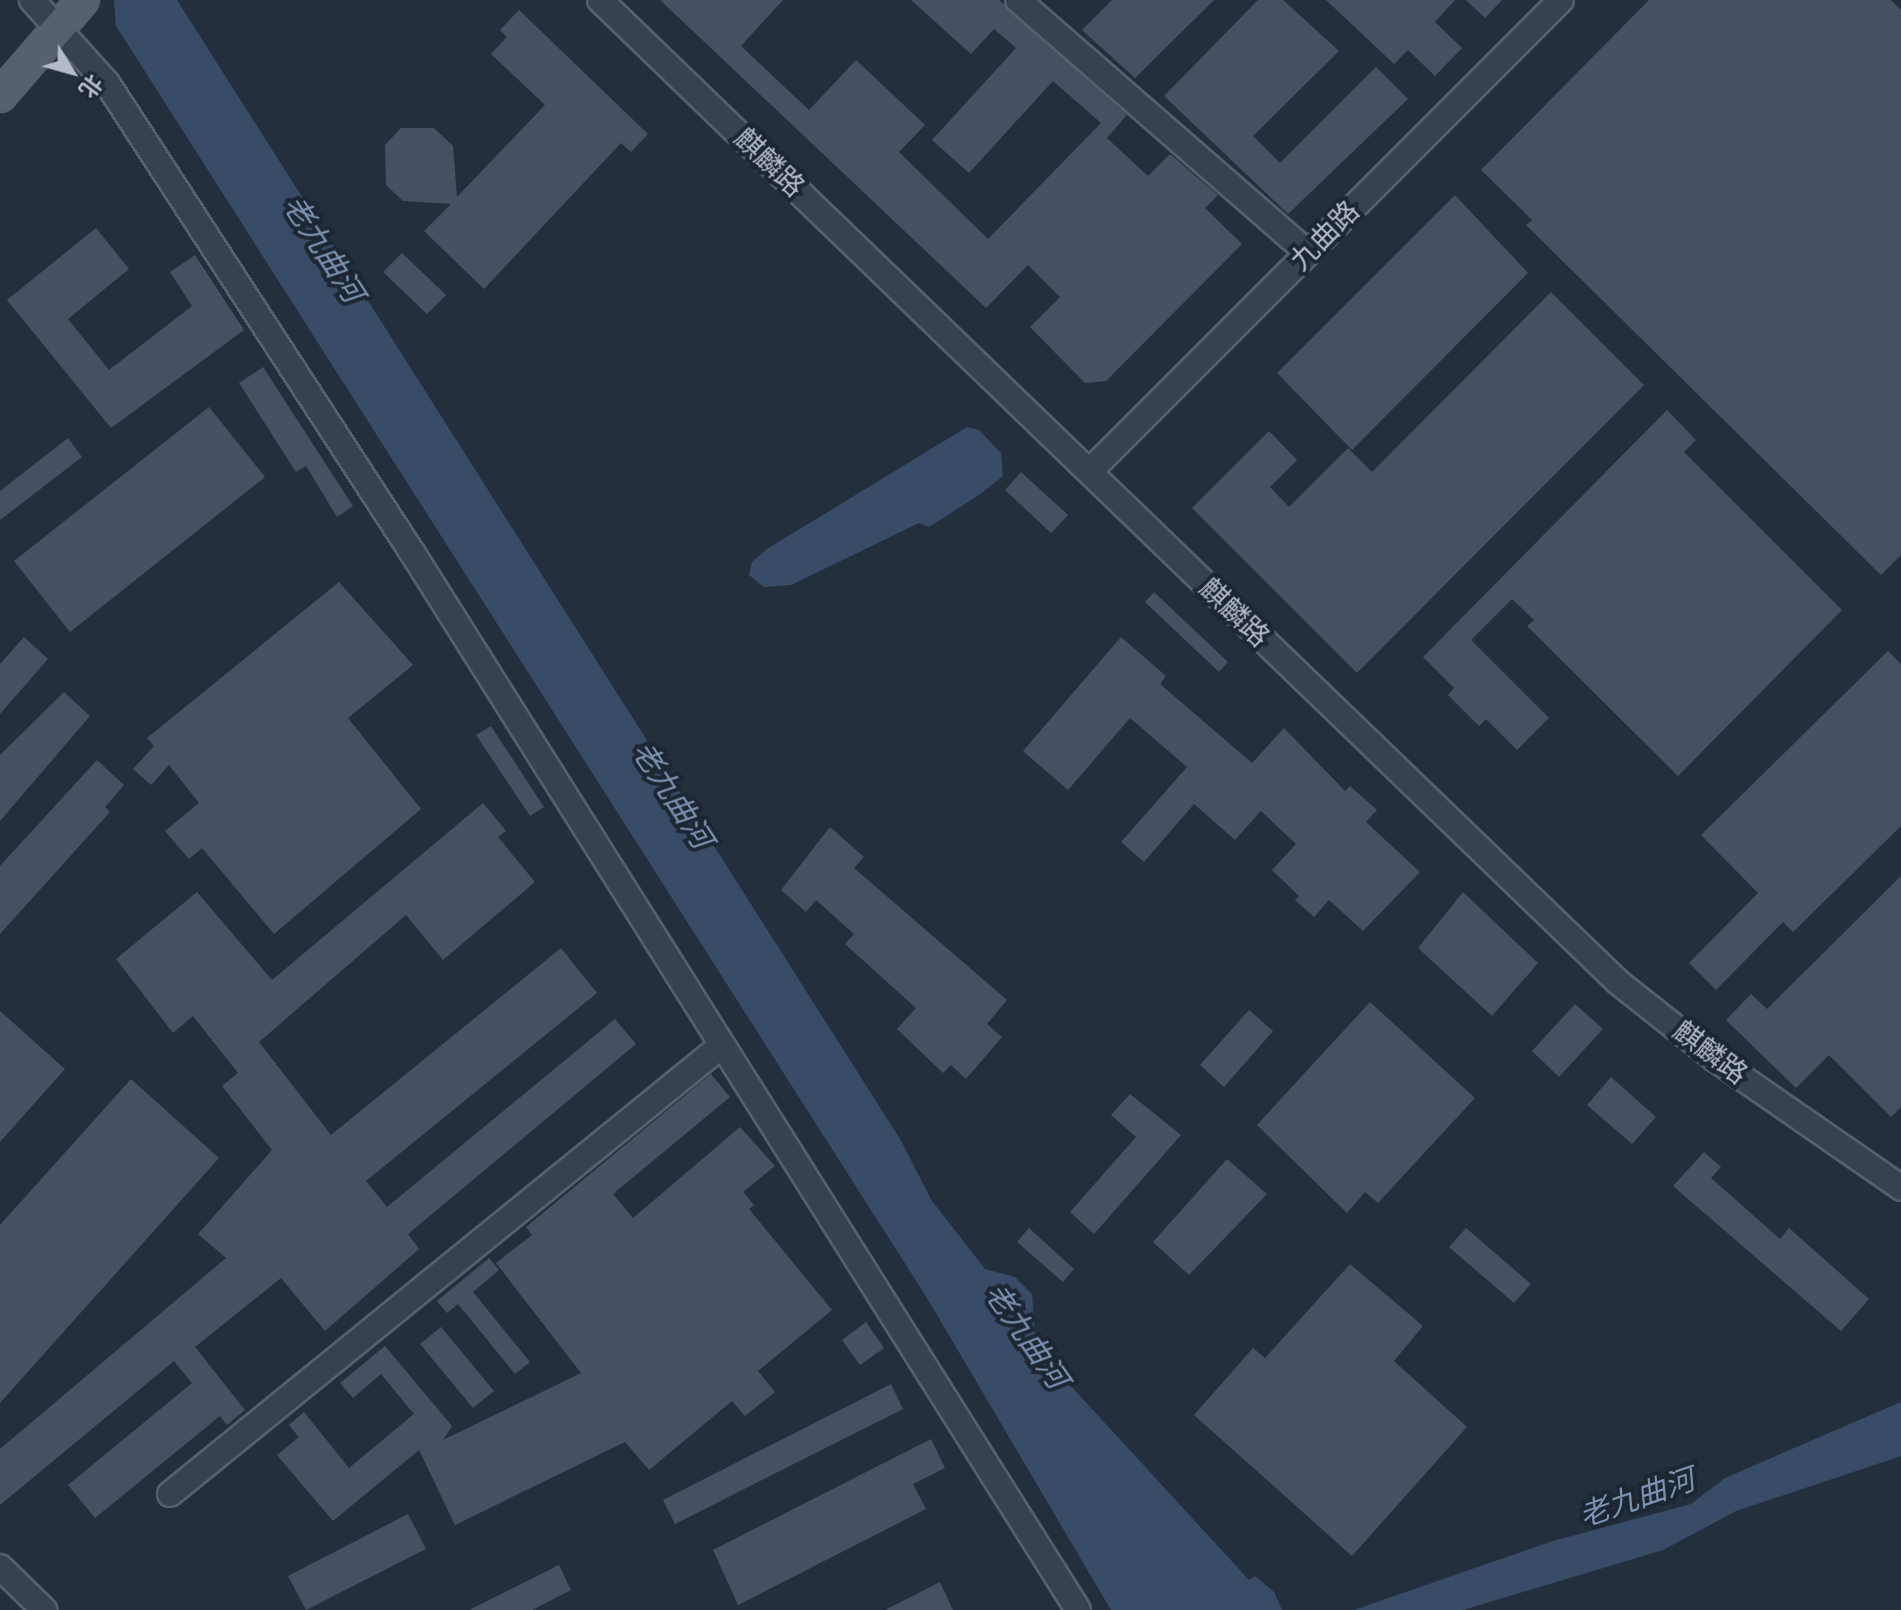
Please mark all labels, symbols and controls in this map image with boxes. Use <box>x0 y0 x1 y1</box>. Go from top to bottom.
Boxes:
north arrow <box>32 32 112 112</box>
text: 北 <box>74 70 108 103</box>
street label: 麒麟路 <box>727 122 811 204</box>
water label: 老九曲河 <box>275 189 371 309</box>
street label: 九曲路 <box>1283 194 1367 278</box>
street label: 麒麟路 <box>1192 572 1276 654</box>
water label: 老九曲河 <box>624 735 720 855</box>
street label: 麒麟路 <box>1666 1014 1754 1092</box>
water label: 老九曲河 <box>977 1277 1075 1395</box>
water label: 老九曲河 <box>1574 1461 1700 1535</box>

